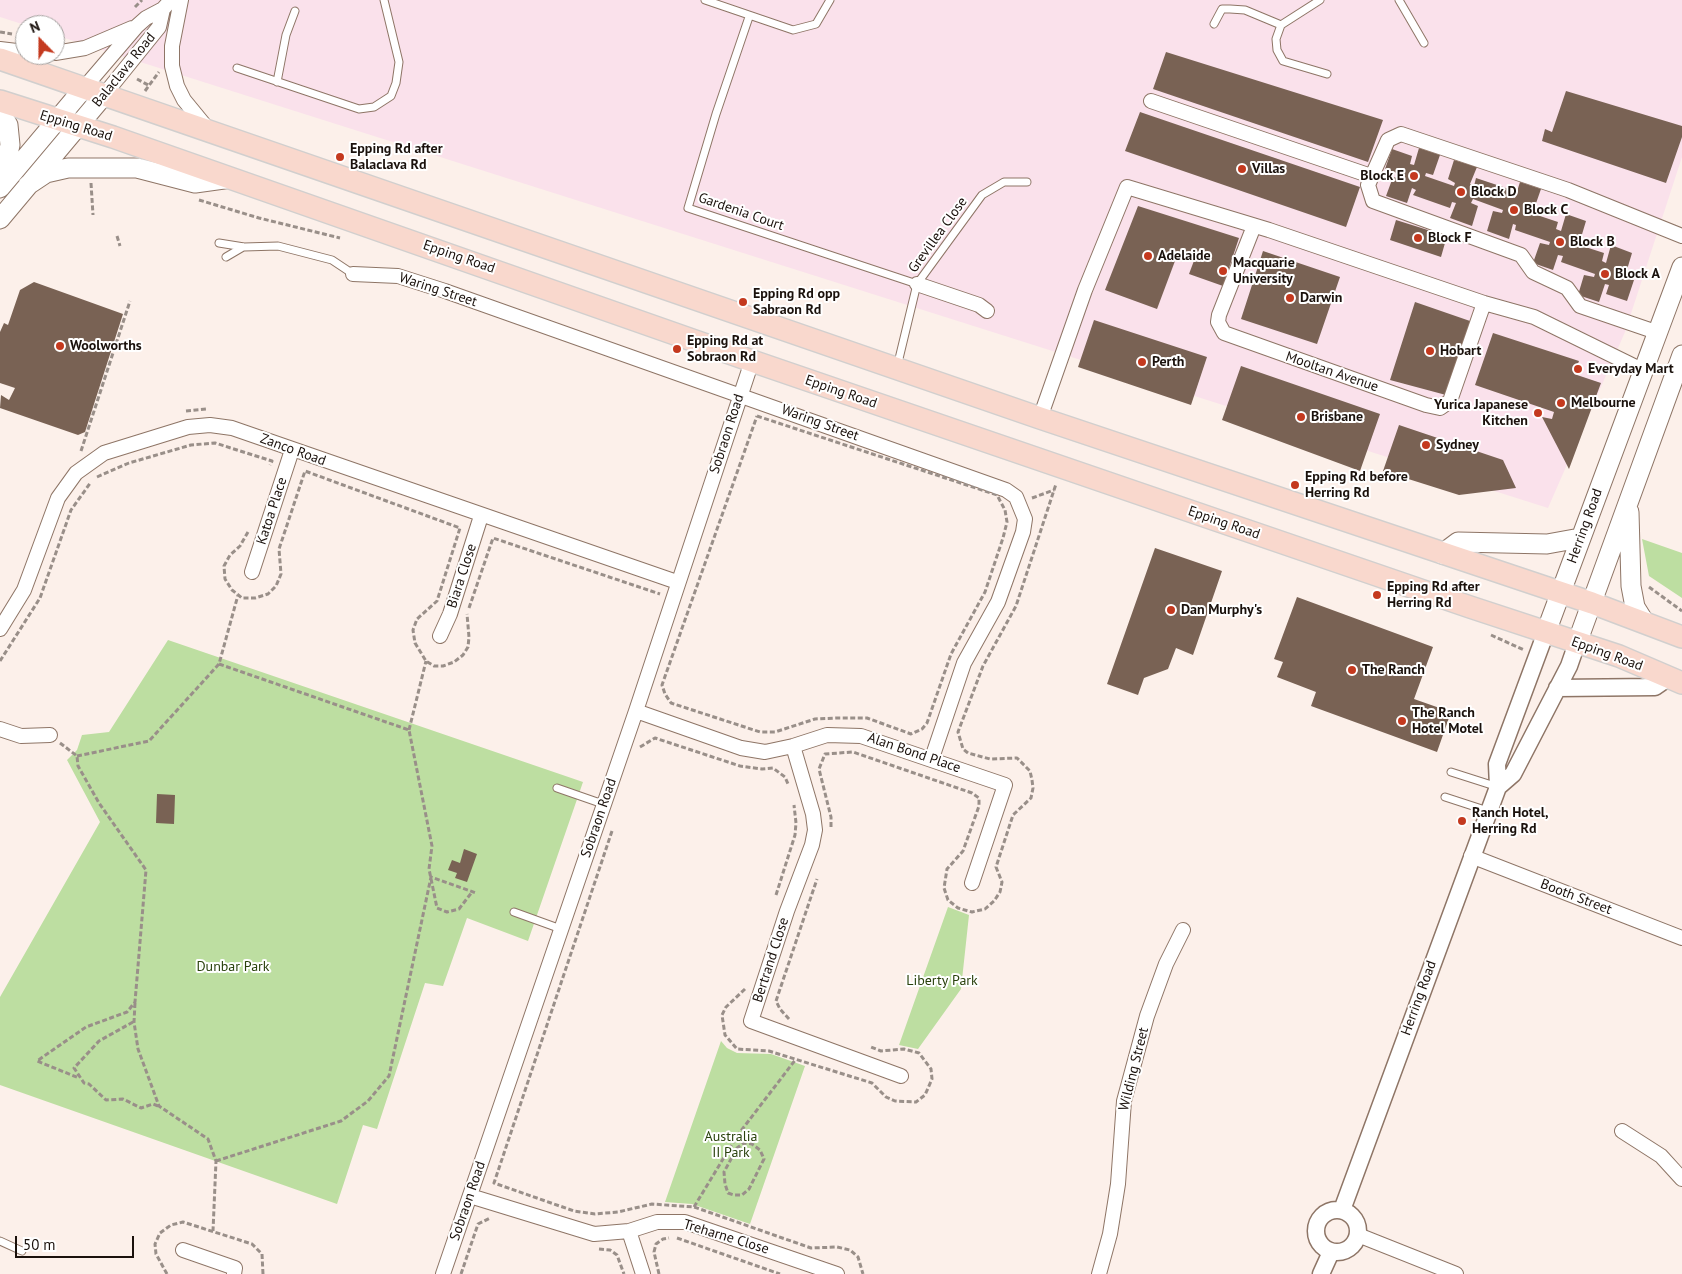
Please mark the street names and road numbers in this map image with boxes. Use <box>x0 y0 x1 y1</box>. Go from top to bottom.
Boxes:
street label: Balaclava Road <box>89 30 159 110</box>
street label: Epping Road <box>38 107 114 145</box>
street label: Gardenia Court <box>696 189 786 235</box>
street label: Grevillea Close <box>905 194 971 276</box>
street label: Epping Road <box>421 237 497 277</box>
street label: Waring Street <box>397 269 479 311</box>
street label: Mooltan Avenue <box>1283 348 1381 396</box>
street label: Epping Road <box>803 372 879 412</box>
street label: Sobraon Road <box>706 392 748 476</box>
street label: Waring Street <box>779 401 861 445</box>
street label: Zanco Road <box>258 430 328 470</box>
street label: Katoa Place <box>253 475 291 547</box>
street label: Herring Road <box>1564 486 1606 566</box>
street label: Epping Road <box>1186 503 1262 543</box>
street label: Biara Close <box>444 542 480 610</box>
street label: Epping Road <box>1569 633 1645 675</box>
street label: Alan Bond Place <box>865 729 963 777</box>
street label: Sobraon Road <box>578 776 620 860</box>
street label: Booth Street <box>1538 876 1614 918</box>
street label: Bertrand Close <box>749 915 793 1005</box>
street label: Herring Road <box>1398 958 1440 1038</box>
street label: Wilding Street <box>1116 1026 1152 1112</box>
street label: Sobraon Road <box>447 1159 489 1243</box>
street label: Treharne Close <box>681 1216 771 1258</box>

